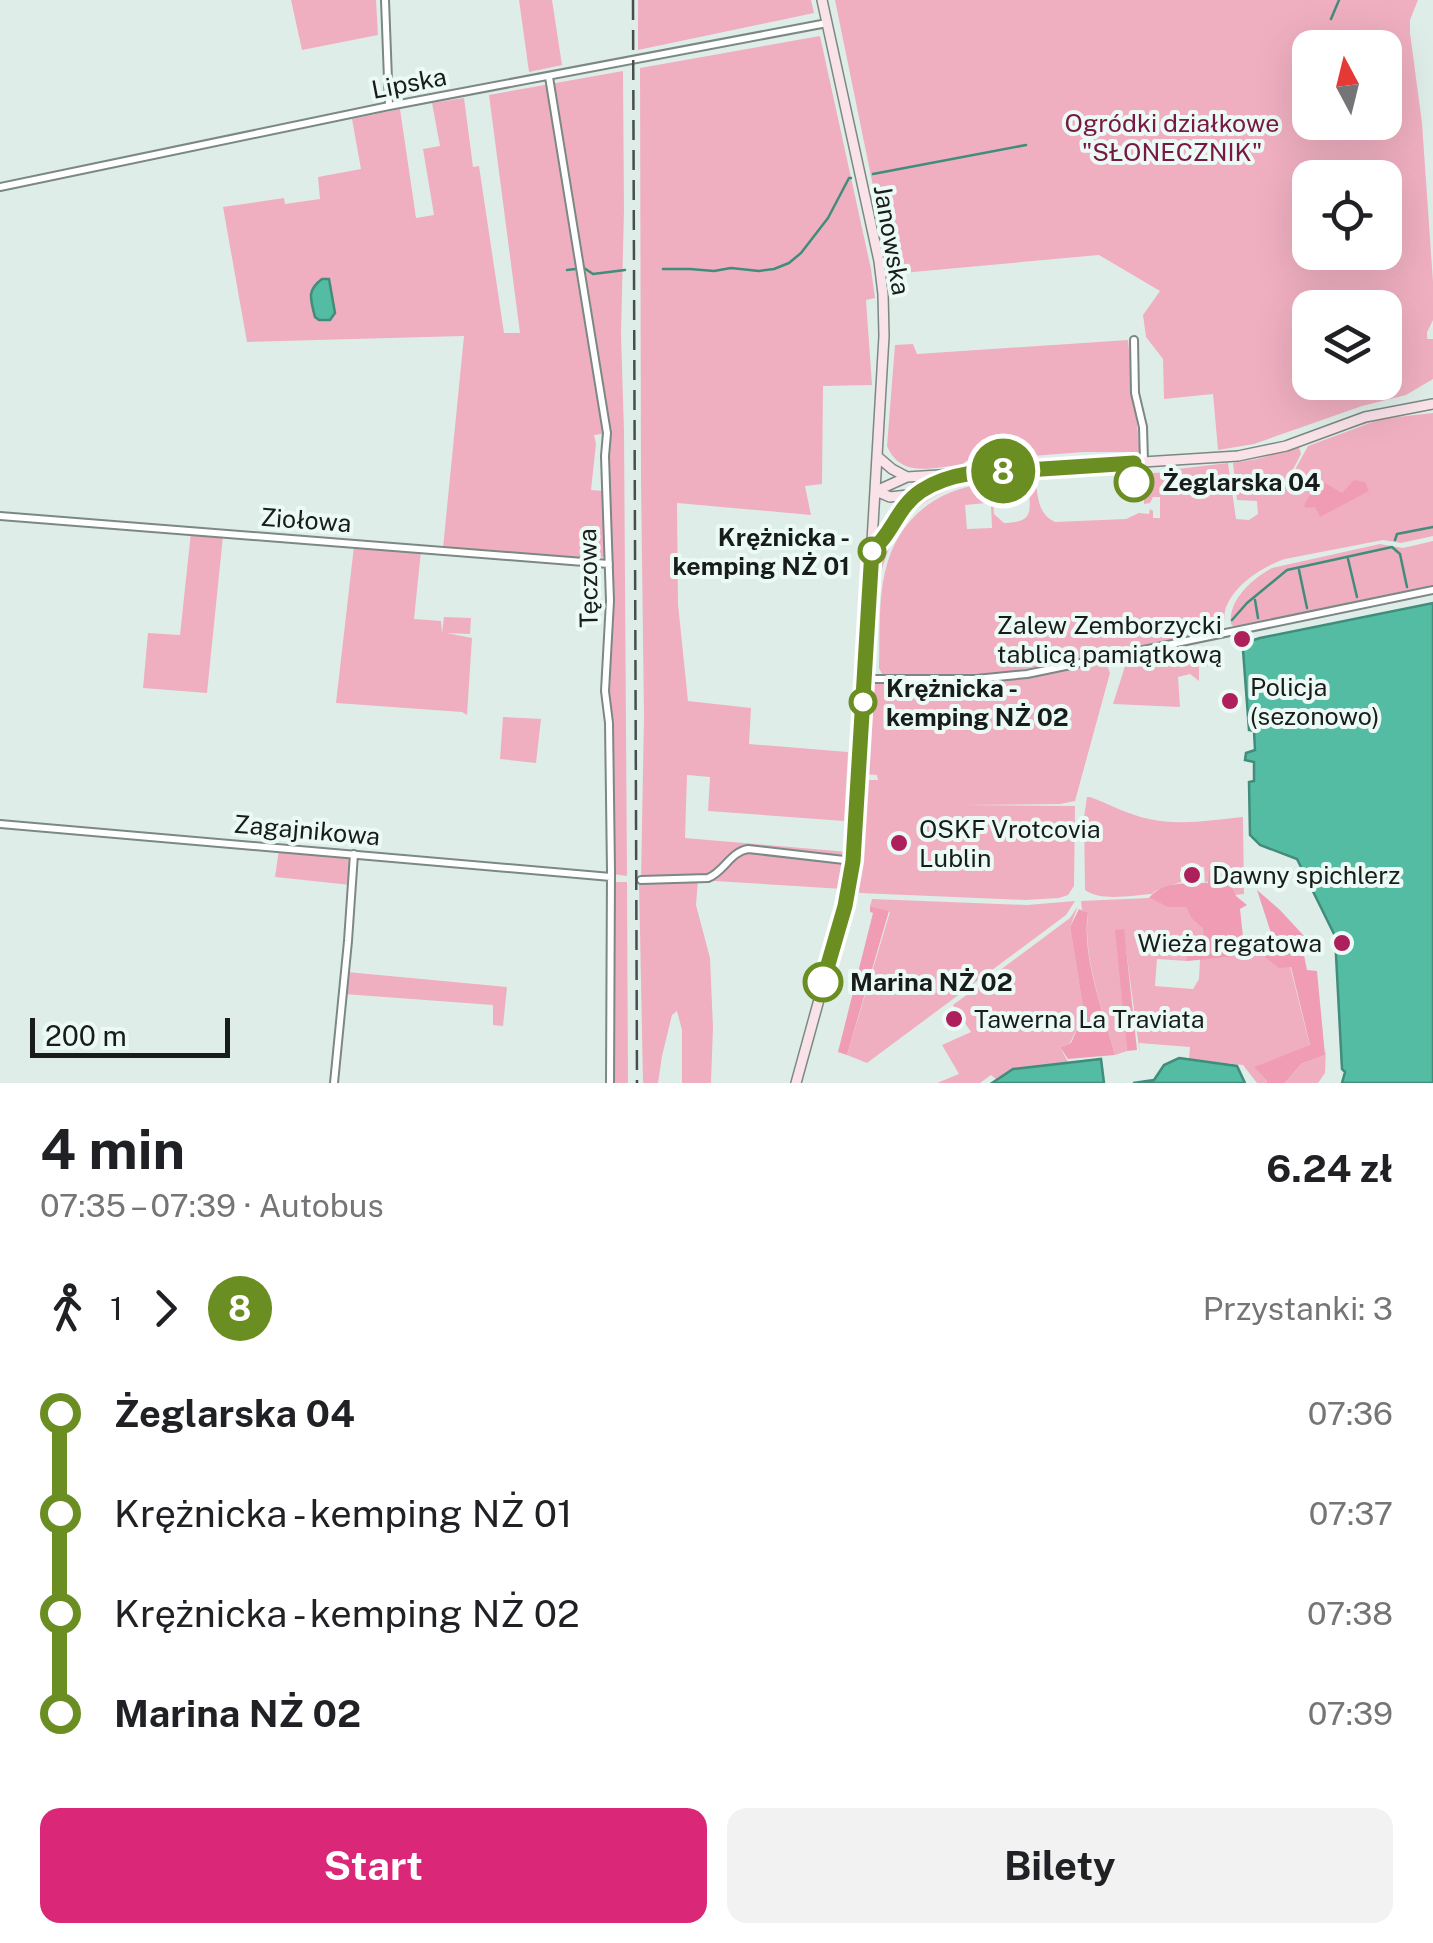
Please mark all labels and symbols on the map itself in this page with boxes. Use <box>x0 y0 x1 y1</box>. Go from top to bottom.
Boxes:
north arrow <box>1292 30 1402 140</box>
street label: Lipska <box>369 61 449 105</box>
park label: Ogródki działkowe "SŁONECZNIK" <box>1065 108 1279 167</box>
street label: Janowska <box>868 183 916 297</box>
line badge: 8 <box>970 438 1036 504</box>
marker: Żeglarska 04 <box>1115 463 1153 501</box>
place label: Żeglarska 04 <box>1162 467 1320 497</box>
street label: Ziołowa <box>260 502 352 538</box>
place label: Krężnicka - kemping NŻ 01 <box>673 522 850 581</box>
street label: Tęczowa <box>572 528 604 628</box>
marker: Krężnicka - kemping NŻ 01 <box>859 538 885 564</box>
place label: Zalew Zemborzycki tablicą pamiątkową <box>997 610 1222 669</box>
marker: Zalew Zemborzycki tablicą pamiątkową <box>1231 628 1253 650</box>
place label: Policja (sezonowo) <box>1250 672 1379 731</box>
place label: Krężnicka - kemping NŻ 02 <box>886 673 1069 732</box>
marker: Krężnicka - kemping NŻ 02 <box>850 689 876 715</box>
marker: Policja (sezonowo) <box>1219 690 1241 712</box>
street label: Zagajnikowa <box>233 809 381 851</box>
place label: OSKF Vrotcovia Lublin <box>919 814 1101 873</box>
marker: OSKF Vrotcovia Lublin <box>888 832 910 854</box>
place label: Dawny spichlerz <box>1212 860 1400 890</box>
marker: Dawny spichlerz <box>1181 864 1203 886</box>
place label: Wieża regatowa <box>1138 928 1322 958</box>
marker: Wieża regatowa <box>1331 932 1353 954</box>
marker: Marina NŻ 02 <box>804 963 842 1001</box>
place label: Marina NŻ 02 <box>850 967 1013 997</box>
place label: Tawerna La Traviata <box>974 1004 1204 1034</box>
marker: Tawerna La Traviata <box>943 1008 965 1030</box>
scale bar <box>30 1013 230 1058</box>

